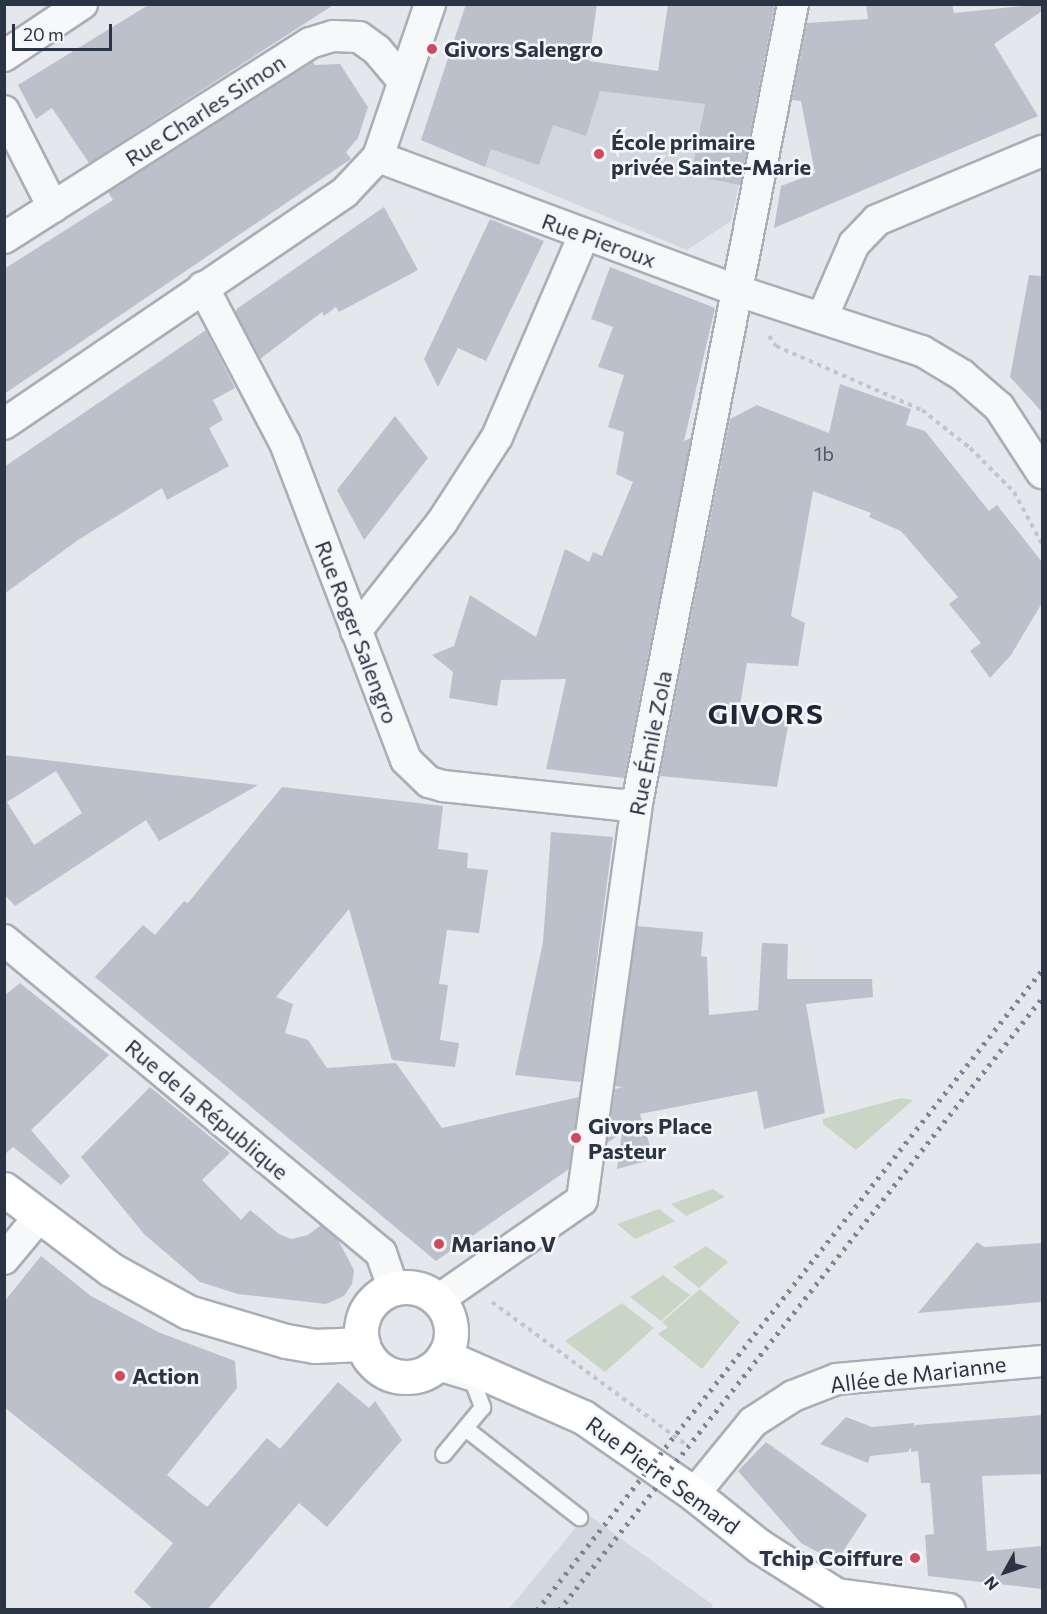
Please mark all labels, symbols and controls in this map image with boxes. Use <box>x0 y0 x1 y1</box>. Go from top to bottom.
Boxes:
scale bar <box>15 12 116 50</box>
text: 20 m <box>23 23 64 45</box>
place label: Givors Salengro <box>444 36 603 62</box>
marker: Givors Salengro <box>425 42 439 56</box>
street label: Rue Charles Simon <box>120 48 290 172</box>
place label: École primaire privée Sainte-Marie <box>611 128 811 180</box>
marker: École primaire privée Sainte-Marie <box>592 147 606 161</box>
street label: Rue Pieroux <box>538 207 660 273</box>
house number: 1b <box>814 441 834 465</box>
street label: Rue Roger Salengro <box>310 537 404 727</box>
street label: Rue Émile Zola <box>623 668 677 818</box>
district label: GIVORS <box>708 696 824 730</box>
street label: Rue de la République <box>120 1033 294 1185</box>
place label: Givors Place Pasteur <box>588 1112 712 1164</box>
marker: Givors Place Pasteur <box>569 1131 583 1145</box>
place label: Mariano V <box>451 1231 556 1257</box>
marker: Mariano V <box>432 1237 446 1251</box>
street label: Allée de Marianne <box>828 1350 1008 1398</box>
place label: Action <box>132 1363 199 1389</box>
marker: Action <box>113 1369 127 1383</box>
street label: Rue Pierre Semard <box>581 1411 745 1539</box>
north arrow <box>975 1542 1035 1602</box>
place label: Tchip Coiffure <box>759 1545 903 1571</box>
marker: Tchip Coiffure <box>908 1551 922 1565</box>
text: N <box>980 1573 1002 1595</box>

